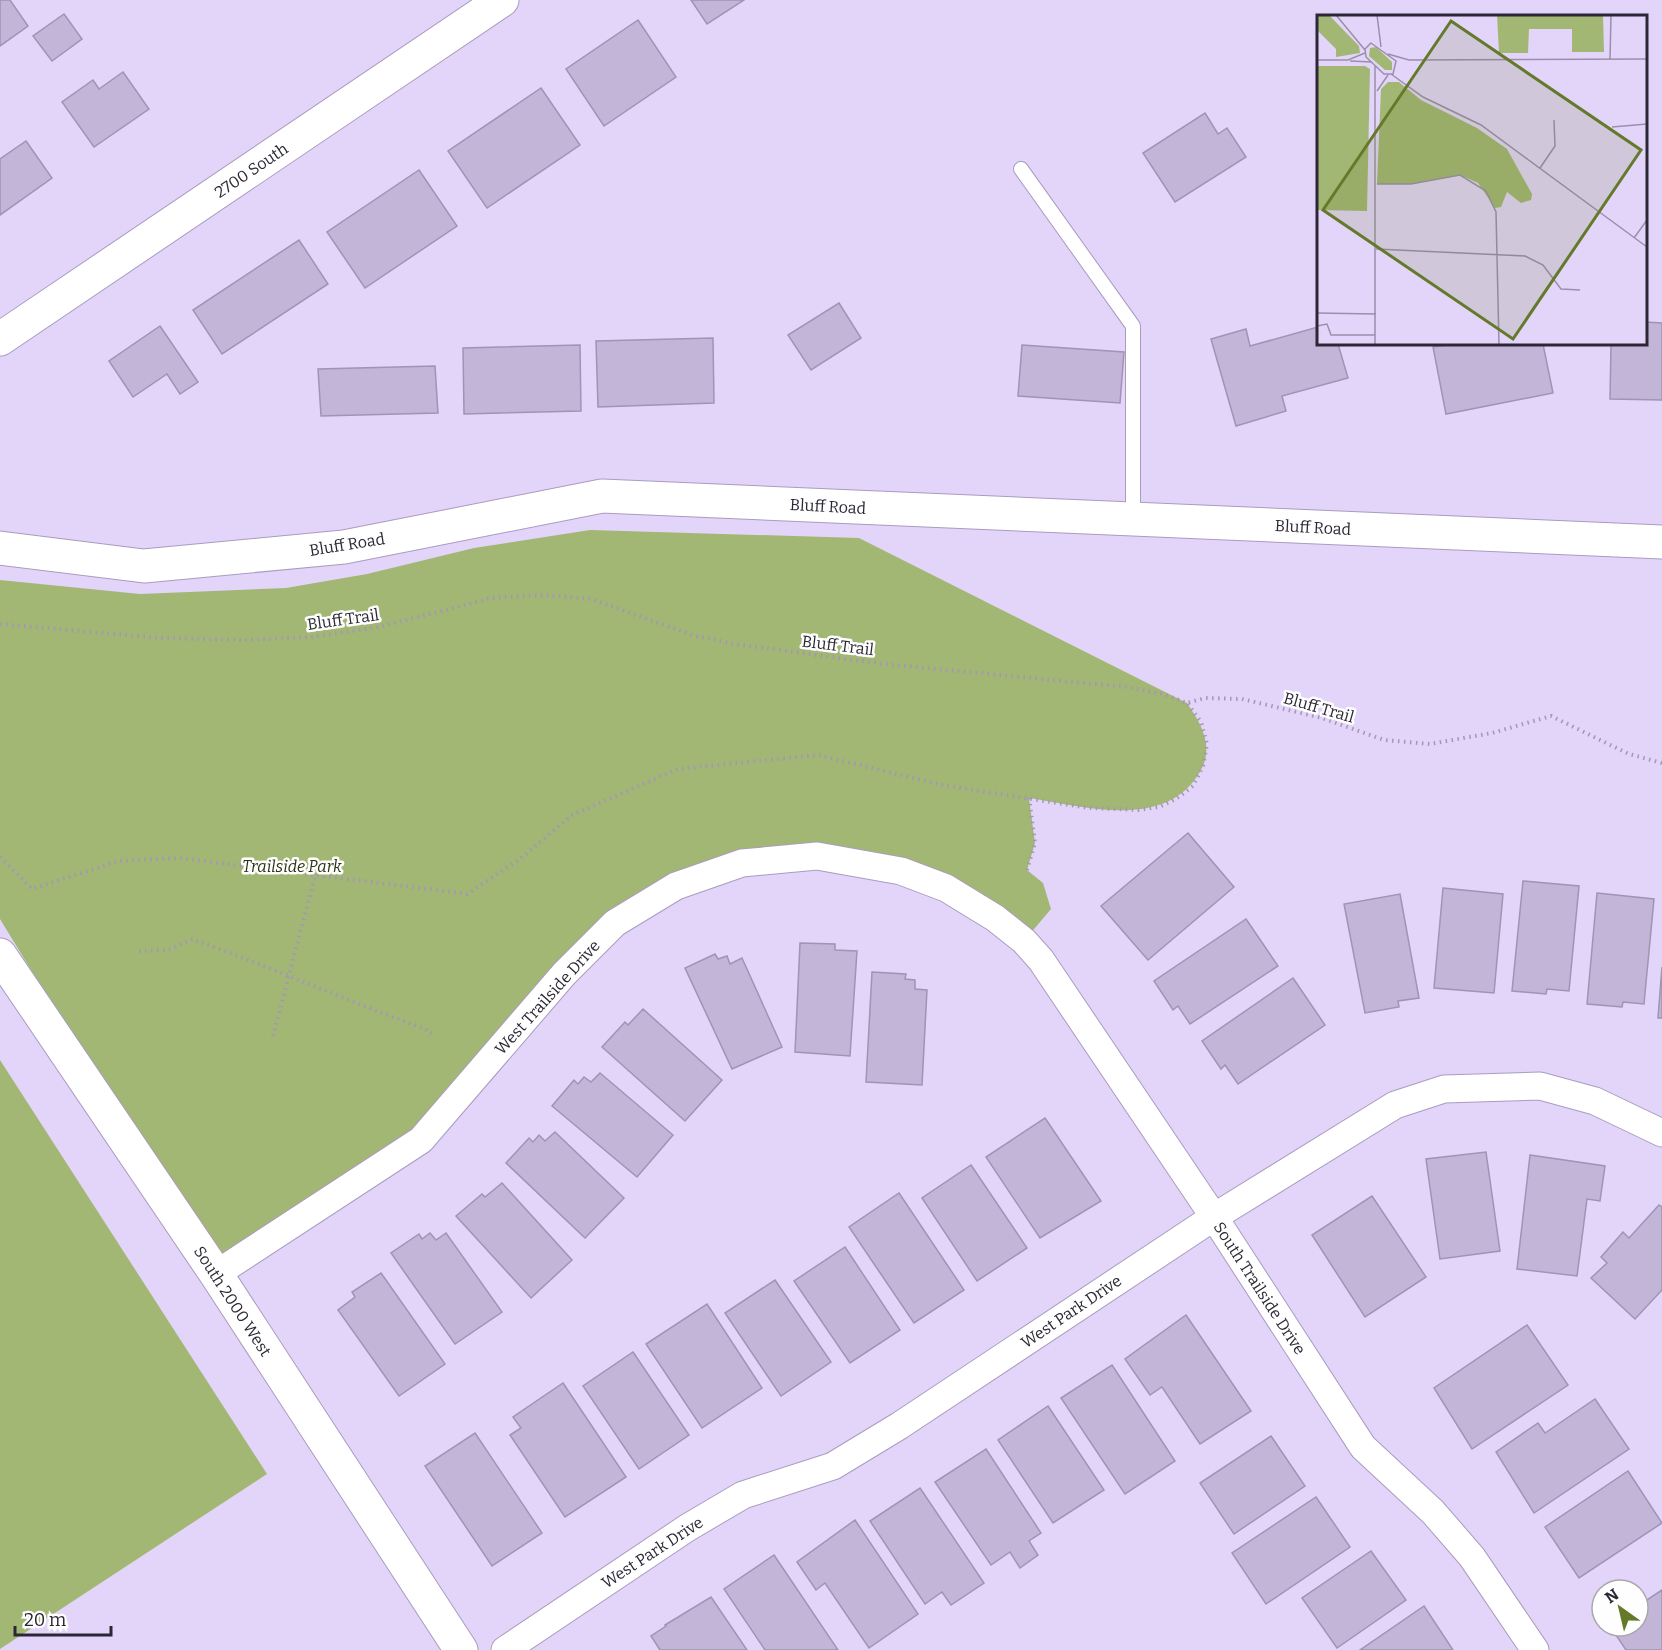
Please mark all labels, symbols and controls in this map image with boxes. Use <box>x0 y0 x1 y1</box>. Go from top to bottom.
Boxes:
inset map <box>1317 15 1647 345</box>
street label: 2700 South <box>211 139 291 202</box>
street label: Bluff Road <box>789 495 867 518</box>
street label: Bluff Road <box>1274 516 1352 539</box>
street label: Bluff Road <box>308 529 387 560</box>
street label: Bluff Trail <box>306 605 381 634</box>
street label: Bluff Trail <box>801 632 875 659</box>
street label: Bluff Trail <box>1281 688 1357 727</box>
park label: Trailside Park <box>242 857 342 876</box>
street label: West Trailside Drive <box>491 936 604 1059</box>
street label: South Trailside Drive <box>1210 1218 1310 1358</box>
street label: South 2000 West <box>190 1243 275 1360</box>
street label: West Park Drive <box>1017 1271 1125 1352</box>
street label: West Park Drive <box>598 1513 707 1592</box>
north arrow <box>1590 1578 1650 1638</box>
text: N <box>1601 1585 1622 1607</box>
scale bar <box>15 1599 111 1637</box>
text: 20 m <box>24 1609 66 1631</box>

